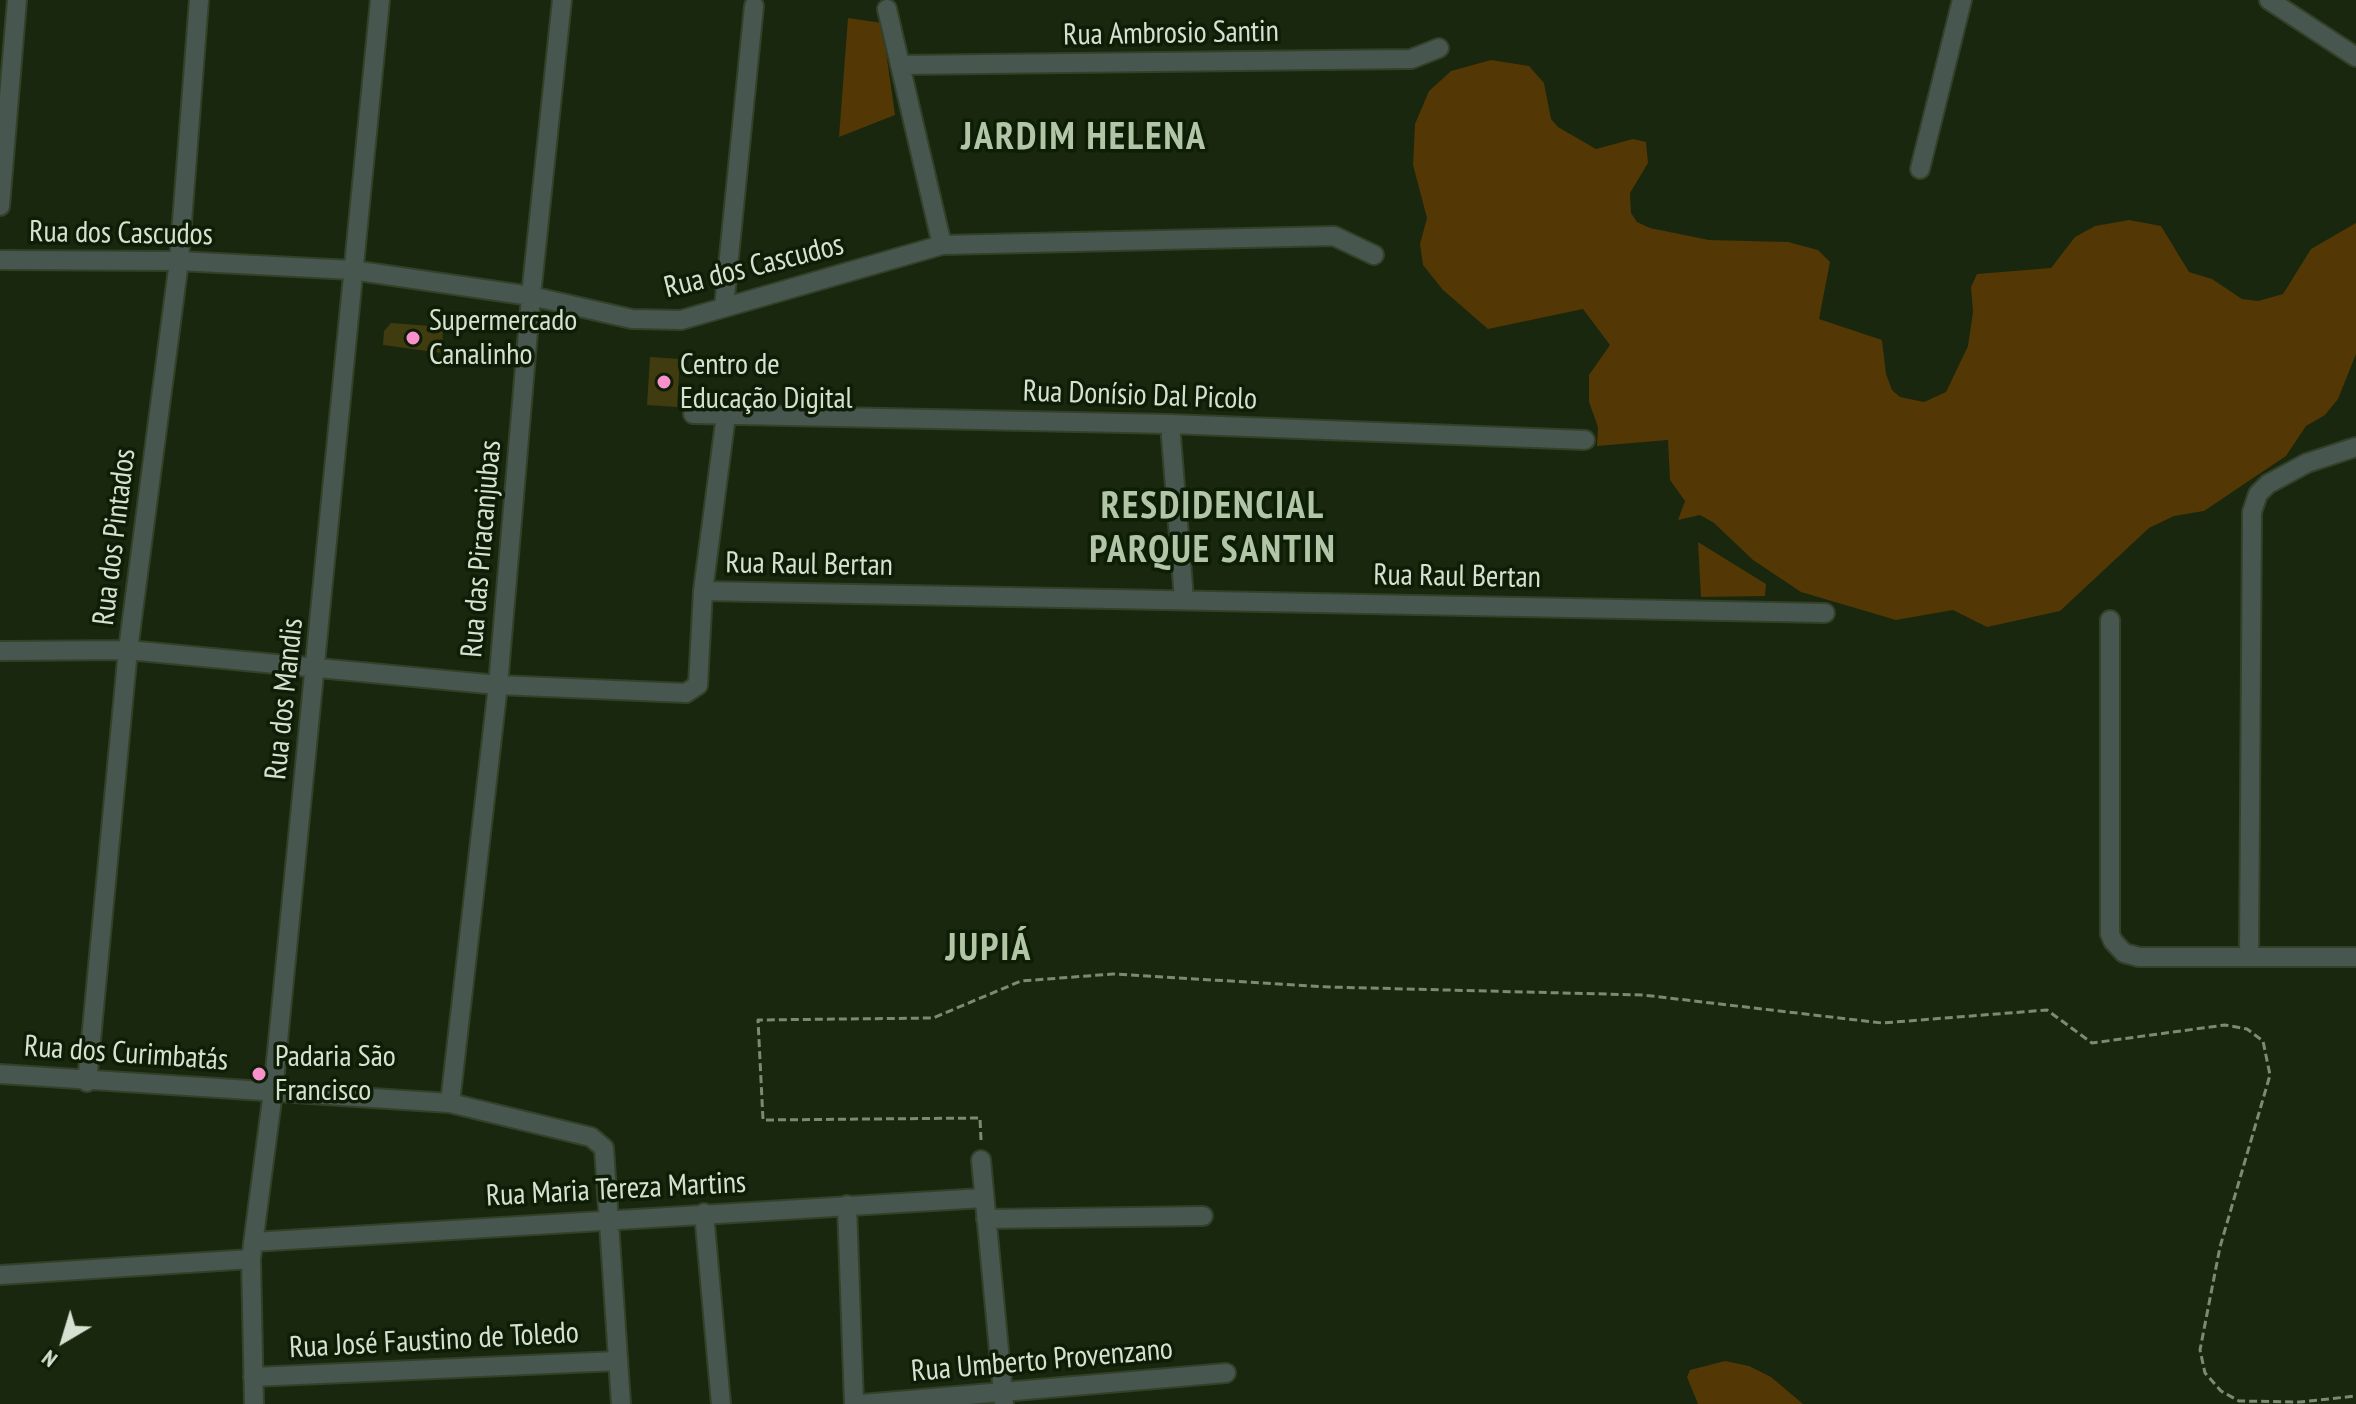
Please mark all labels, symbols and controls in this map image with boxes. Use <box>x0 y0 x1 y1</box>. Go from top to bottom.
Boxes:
street label: Rua Ambrosio Santin <box>1063 14 1279 54</box>
district label: JARDIM HELENA <box>961 115 1207 161</box>
street label: Rua dos Cascudos <box>29 214 213 254</box>
street label: Rua dos Cascudos <box>661 227 847 307</box>
place label: Supermercado Canalinho <box>429 303 577 374</box>
marker: Supermercado Canalinho <box>404 329 422 347</box>
place label: Centro de Educação Digital <box>680 347 853 418</box>
marker: Centro de Educação Digital <box>655 373 673 391</box>
street label: Rua Donísio Dal Picolo <box>1022 374 1258 418</box>
street label: Rua das Piracanjubas <box>455 439 509 659</box>
street label: Rua dos Pintados <box>86 447 144 627</box>
district label: RESDIDENCIAL PARQUE SANTIN <box>1089 484 1337 574</box>
street label: Rua Raul Bertan <box>725 546 893 584</box>
street label: Rua Raul Bertan <box>1373 558 1541 596</box>
street label: Rua dos Mandis <box>259 616 311 782</box>
district label: JUPIÁ <box>946 926 1032 972</box>
street label: Rua dos Curimbatás <box>23 1029 229 1079</box>
place label: Padaria São Francisco <box>275 1039 396 1110</box>
marker: Padaria São Francisco <box>250 1065 268 1083</box>
street label: Rua Maria Tereza Martins <box>485 1165 747 1215</box>
north arrow <box>24 1300 104 1380</box>
street label: Rua José Faustino de Toledo <box>288 1315 580 1367</box>
street label: Rua Umberto Provenzano <box>910 1332 1174 1390</box>
text: N <box>36 1344 63 1374</box>

